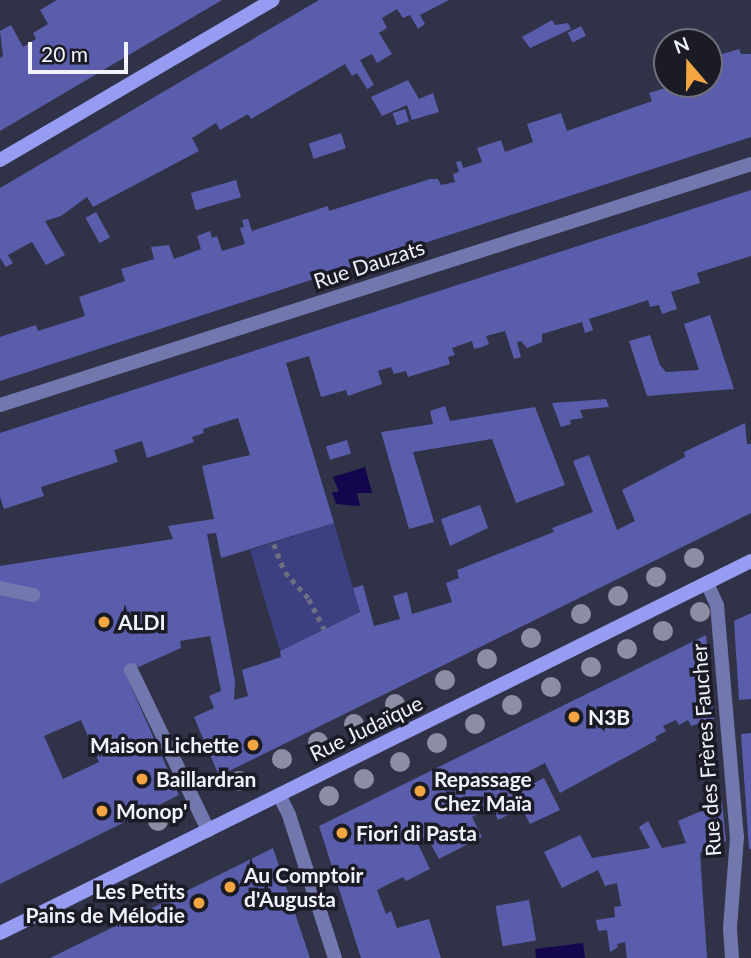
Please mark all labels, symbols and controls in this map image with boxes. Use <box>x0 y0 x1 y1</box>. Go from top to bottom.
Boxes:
scale bar <box>32 28 131 72</box>
north arrow <box>653 28 723 98</box>
text: N <box>671 31 692 58</box>
text: 20 m <box>41 41 88 66</box>
street label: Rue Dauzats <box>310 234 428 294</box>
place label: ALDI <box>118 609 166 635</box>
marker: ALDI <box>96 614 112 630</box>
street label: Rue des Frères Faucher <box>686 643 726 857</box>
street label: Rue Judaïque <box>305 690 427 766</box>
place label: N3B <box>588 704 630 730</box>
marker: N3B <box>566 709 582 725</box>
place label: Maison Lichette <box>90 732 239 758</box>
marker: Maison Lichette <box>245 737 261 753</box>
place label: Baillardran <box>156 766 256 792</box>
place label: Repassage Chez Maïa <box>434 766 532 816</box>
marker: Baillardran <box>134 771 150 787</box>
marker: Repassage Chez Maïa <box>412 783 428 799</box>
place label: Monop' <box>116 798 187 824</box>
marker: Monop' <box>94 803 110 819</box>
place label: Fiori di Pasta <box>356 820 477 846</box>
marker: Fiori di Pasta <box>334 825 350 841</box>
place label: Au Comptoir d'Augusta <box>244 862 363 912</box>
place label: Les Petits Pains de Mélodie <box>25 878 185 928</box>
marker: Au Comptoir d'Augusta <box>222 879 238 895</box>
marker: Les Petits Pains de Mélodie <box>191 895 207 911</box>

